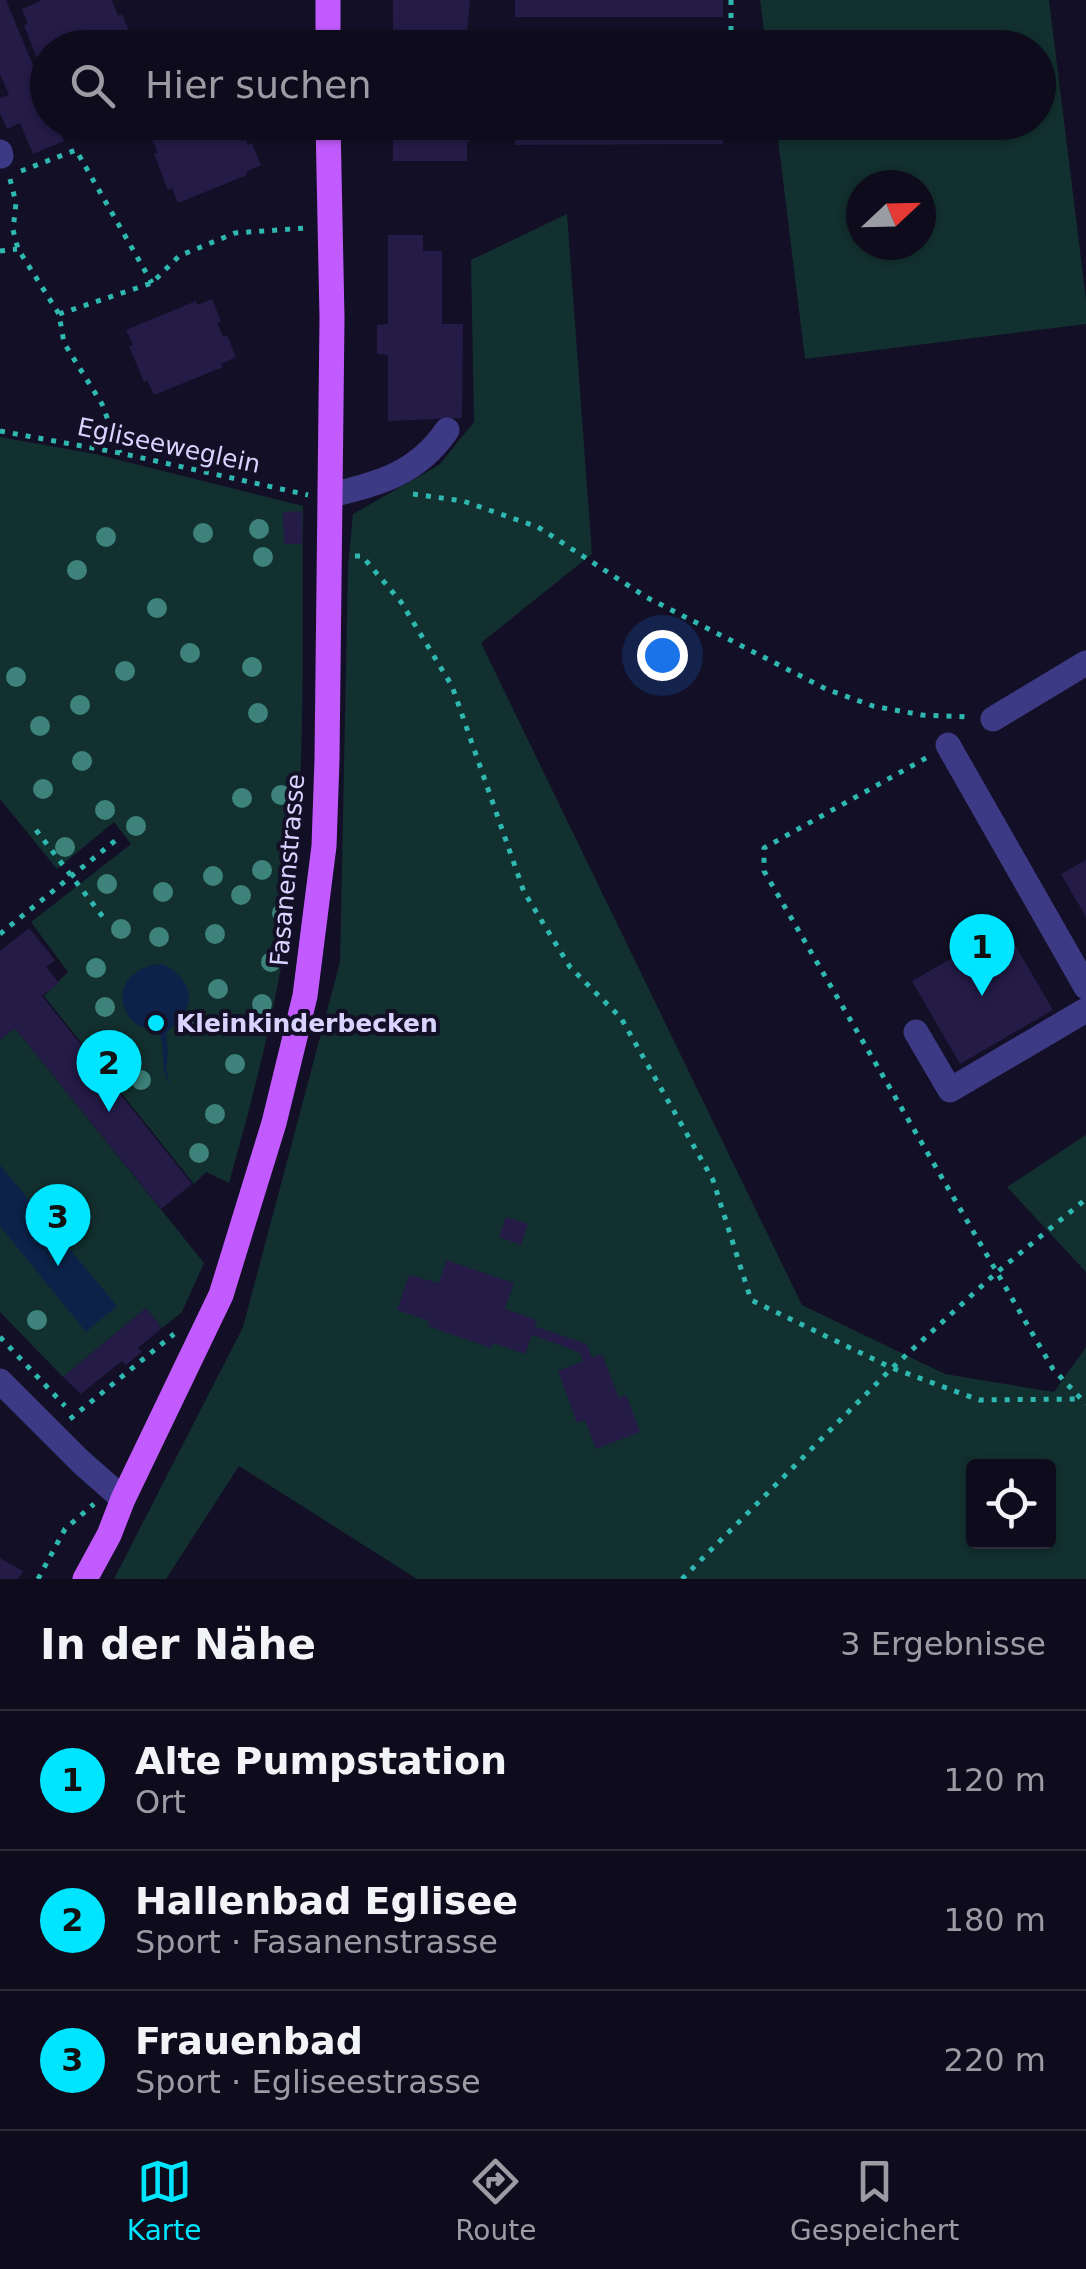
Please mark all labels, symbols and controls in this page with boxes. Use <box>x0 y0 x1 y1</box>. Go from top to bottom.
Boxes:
search box <box>30 30 1056 140</box>
icon: search <box>65 58 120 113</box>
text: Hier suchen <box>145 63 372 107</box>
north arrow <box>846 170 936 260</box>
street label: Egliseeweglein <box>75 412 263 479</box>
your location <box>637 630 688 681</box>
street label: Fasanenstrasse <box>265 773 310 967</box>
pin: 1 <box>950 914 1014 996</box>
place label: Kleinkinderbecken <box>176 1009 438 1038</box>
marker: Kleinkinderbecken <box>145 1012 167 1034</box>
pin: 2 <box>76 1030 142 1112</box>
pin: 3 <box>26 1184 90 1266</box>
map controls <box>966 1459 1056 1549</box>
button: locate <box>966 1459 1056 1549</box>
text: In der Nähe <box>40 1620 316 1669</box>
text: 3 Ergebnisse <box>840 1625 1046 1663</box>
text: Alte Pumpstation <box>135 1739 507 1783</box>
text: 1 <box>61 1761 84 1799</box>
text: 120 m <box>944 1761 1046 1799</box>
text: Ort <box>135 1783 186 1821</box>
text: Hallenbad Eglisee <box>135 1879 518 1923</box>
text: 2 <box>61 1901 84 1939</box>
text: 180 m <box>944 1901 1046 1939</box>
text: Sport · Fasanenstrasse <box>135 1923 498 1961</box>
text: Frauenbad <box>135 2019 363 2063</box>
text: 3 <box>61 2041 84 2079</box>
text: 220 m <box>944 2041 1046 2079</box>
text: Sport · Egliseestrasse <box>135 2063 481 2101</box>
tab: Karte <box>127 2154 202 2247</box>
tab: Route <box>455 2154 536 2247</box>
tab: Gespeichert <box>790 2154 959 2247</box>

